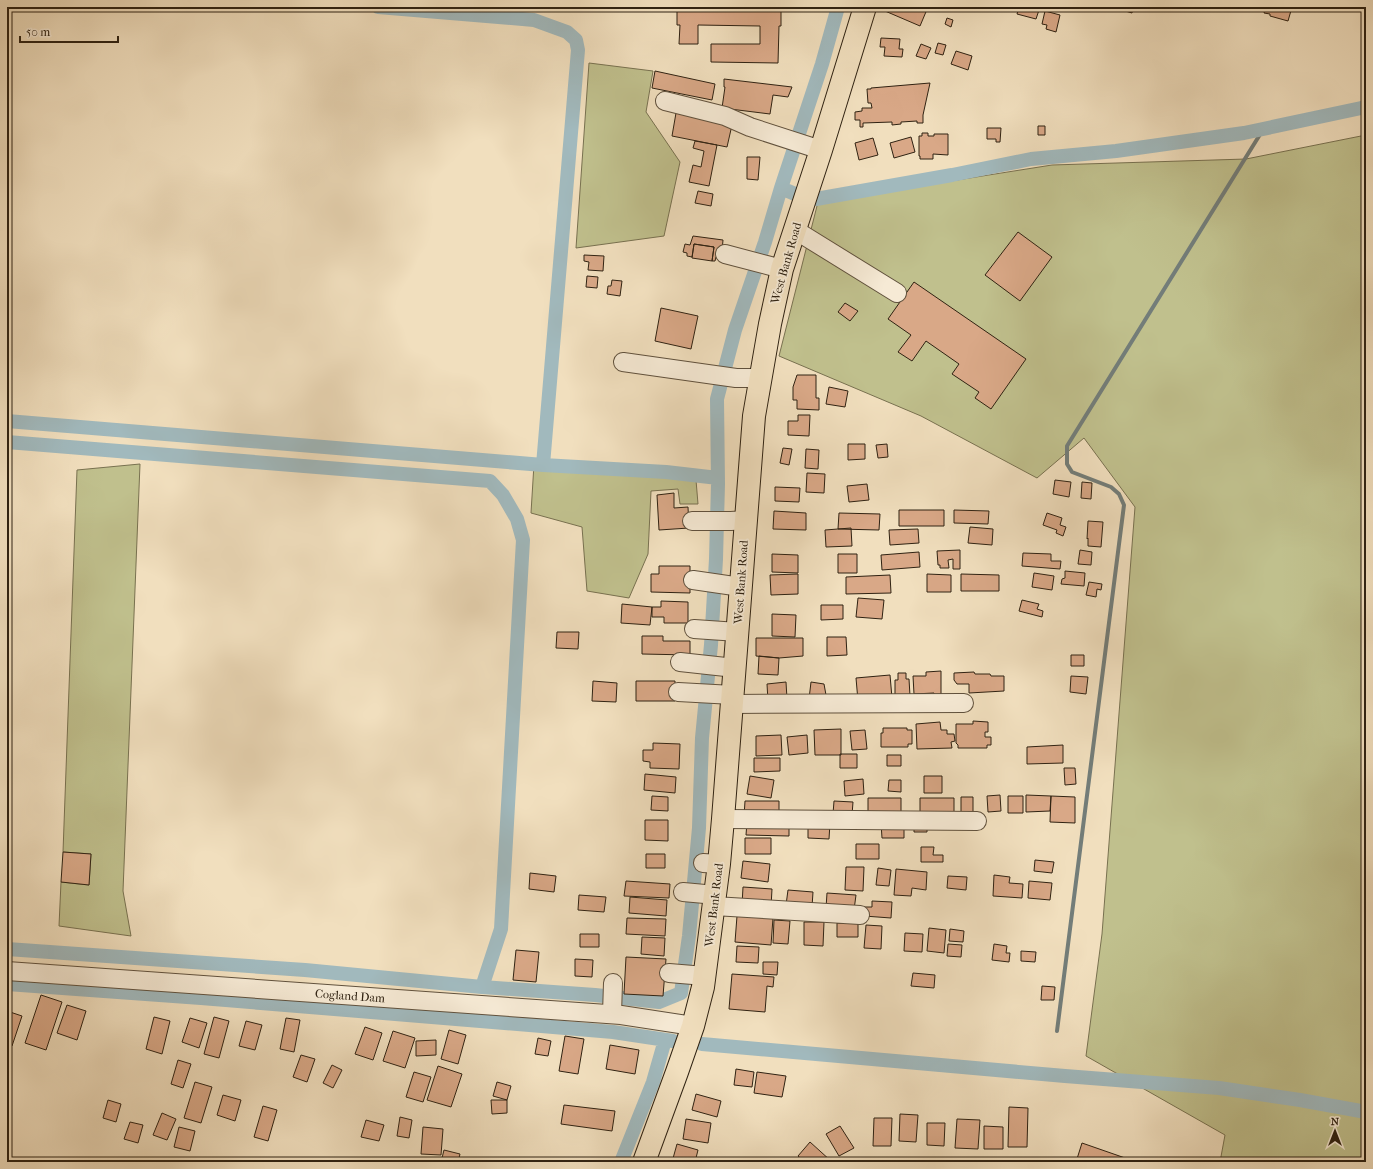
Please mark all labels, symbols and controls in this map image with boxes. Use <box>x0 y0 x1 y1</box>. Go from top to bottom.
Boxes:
scale bar <box>20 18 118 44</box>
text: 50 m <box>26 25 50 39</box>
street label: West Bank Road <box>767 220 804 306</box>
street label: West Bank Road <box>731 539 751 625</box>
street label: West Bank Road <box>702 862 726 949</box>
street label: Cogland Dam <box>315 987 386 1005</box>
north arrow <box>1315 1111 1355 1151</box>
text: N <box>1331 1115 1340 1128</box>

